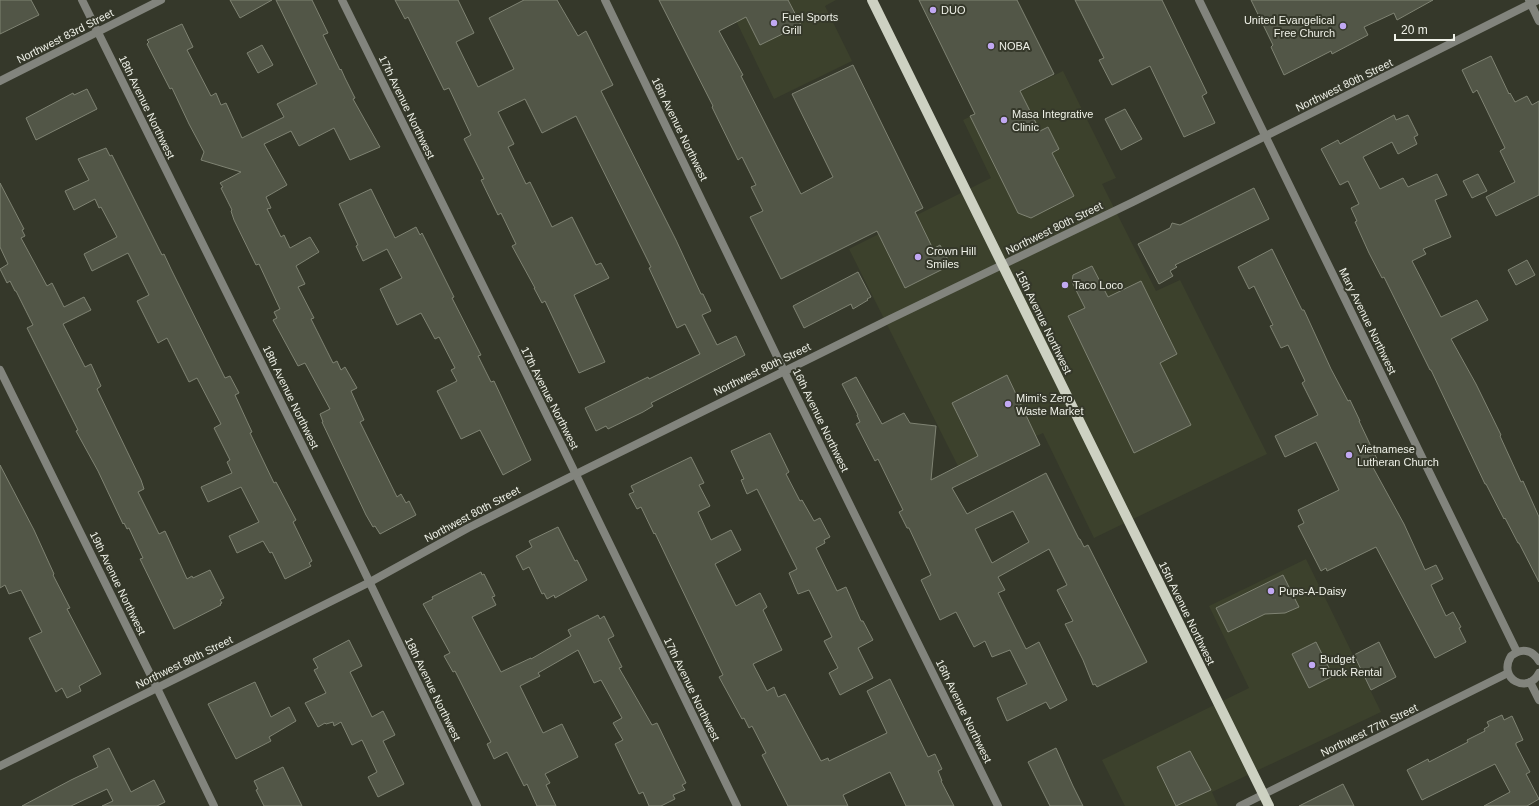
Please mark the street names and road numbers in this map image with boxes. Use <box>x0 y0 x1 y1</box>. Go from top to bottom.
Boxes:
street label: Northwest 83rd Street <box>15 6 115 66</box>
street label: 18th Avenue Northwest <box>117 53 177 161</box>
street label: 17th Avenue Northwest <box>377 53 437 161</box>
street label: Northwest 80th Street <box>1294 56 1394 114</box>
street label: 16th Avenue Northwest <box>650 75 710 183</box>
street label: Northwest 80th Street <box>1004 199 1104 257</box>
street label: Mary Avenue Northwest <box>1337 266 1399 376</box>
street label: 15th Avenue Northwest <box>1014 268 1074 376</box>
street label: Northwest 80th Street <box>712 340 812 398</box>
street label: 18th Avenue Northwest <box>261 343 321 451</box>
street label: 17th Avenue Northwest <box>519 345 581 451</box>
street label: 16th Avenue Northwest <box>791 366 851 474</box>
street label: Northwest 80th Street <box>422 484 522 544</box>
street label: 19th Avenue Northwest <box>88 529 148 637</box>
street label: 15th Avenue Northwest <box>1157 559 1217 667</box>
street label: Northwest 80th Street <box>134 633 234 691</box>
street label: 18th Avenue Northwest <box>403 635 463 743</box>
street label: 17th Avenue Northwest <box>662 635 722 743</box>
street label: 16th Avenue Northwest <box>934 657 994 765</box>
street label: Northwest 77th Street <box>1319 701 1419 759</box>

